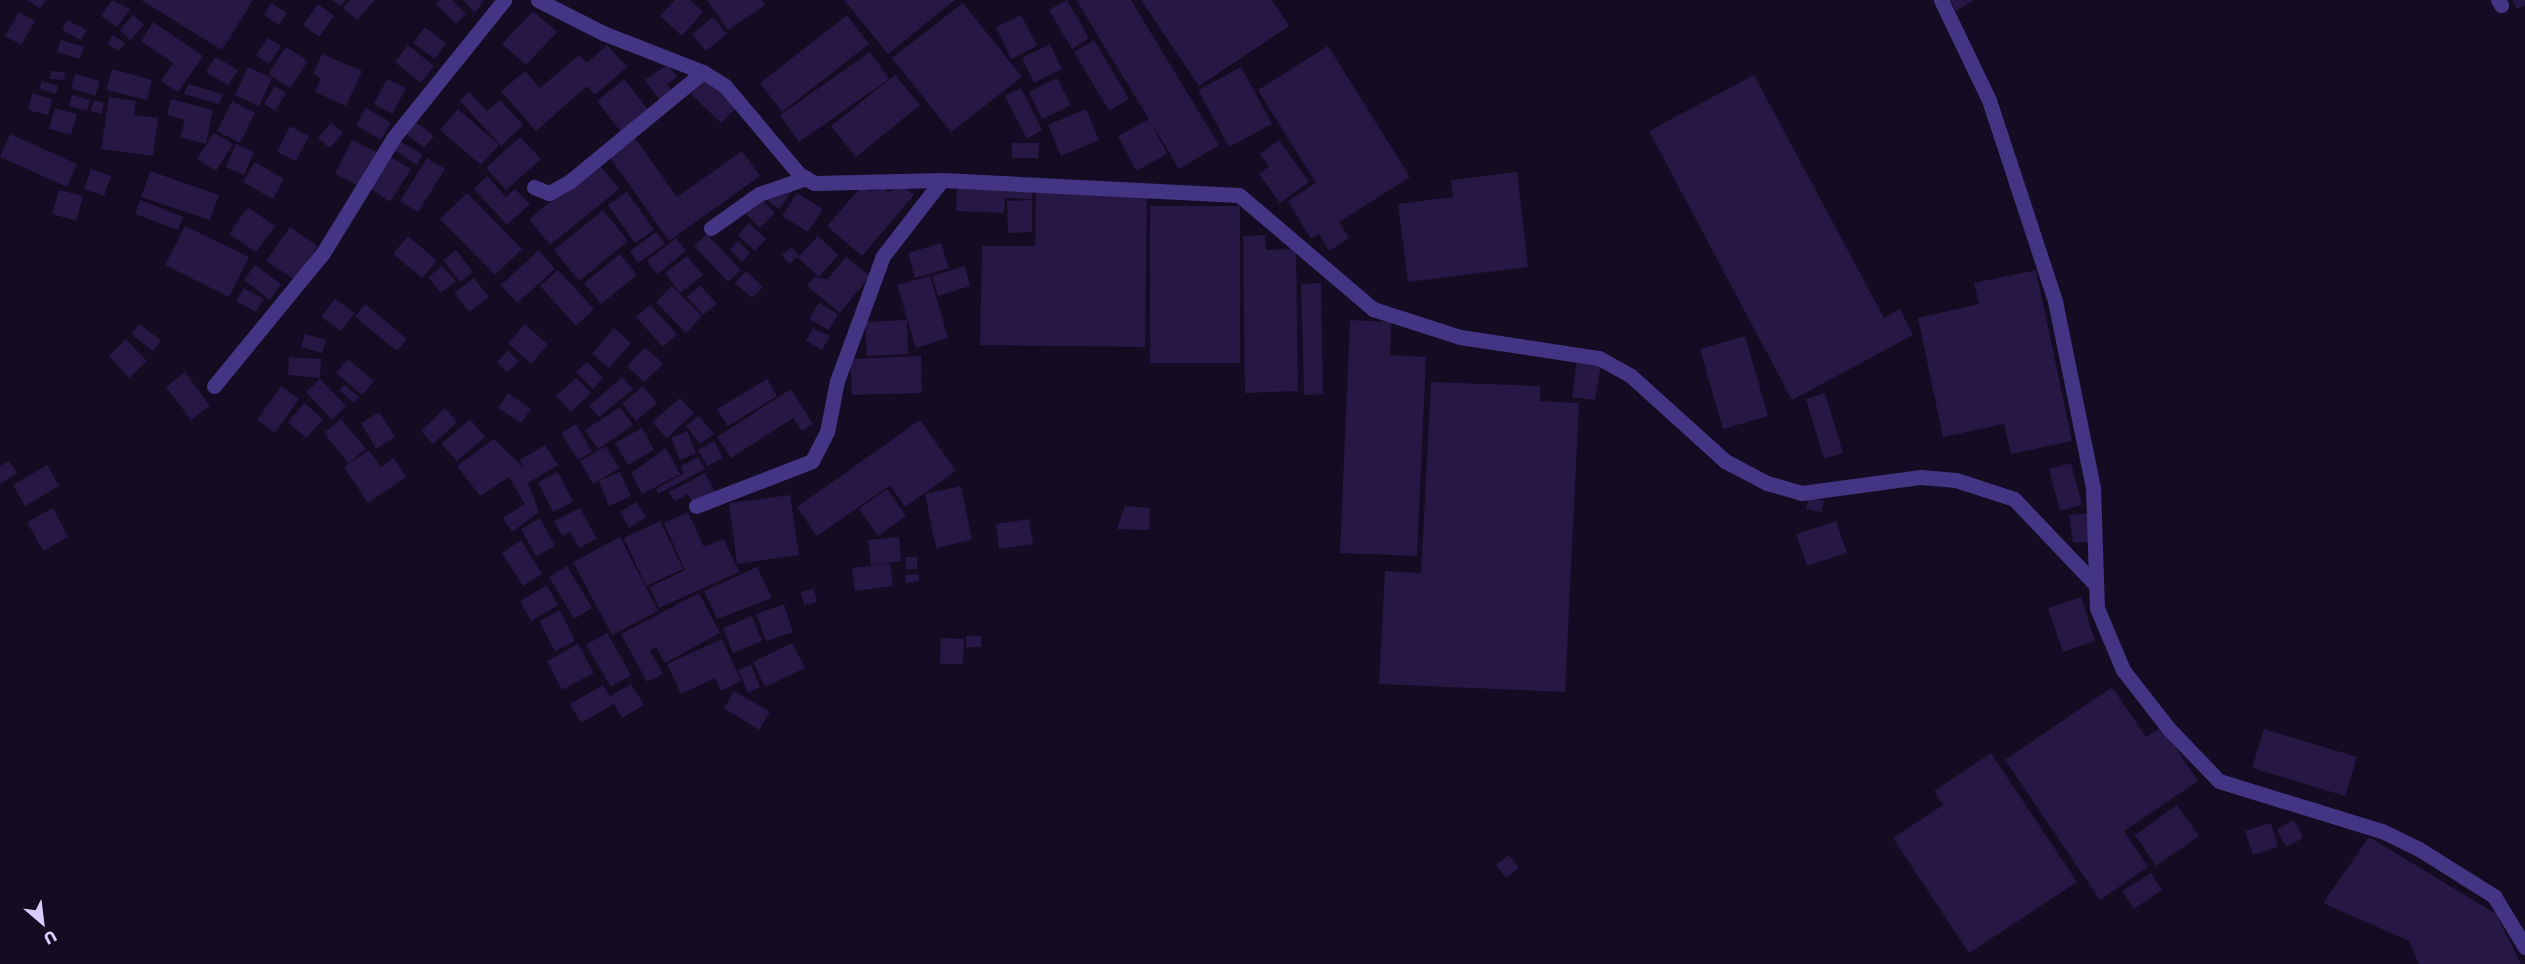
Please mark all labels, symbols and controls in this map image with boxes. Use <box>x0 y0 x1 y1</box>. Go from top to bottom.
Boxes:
north arrow <box>12 892 72 952</box>
text: U <box>41 926 60 949</box>

